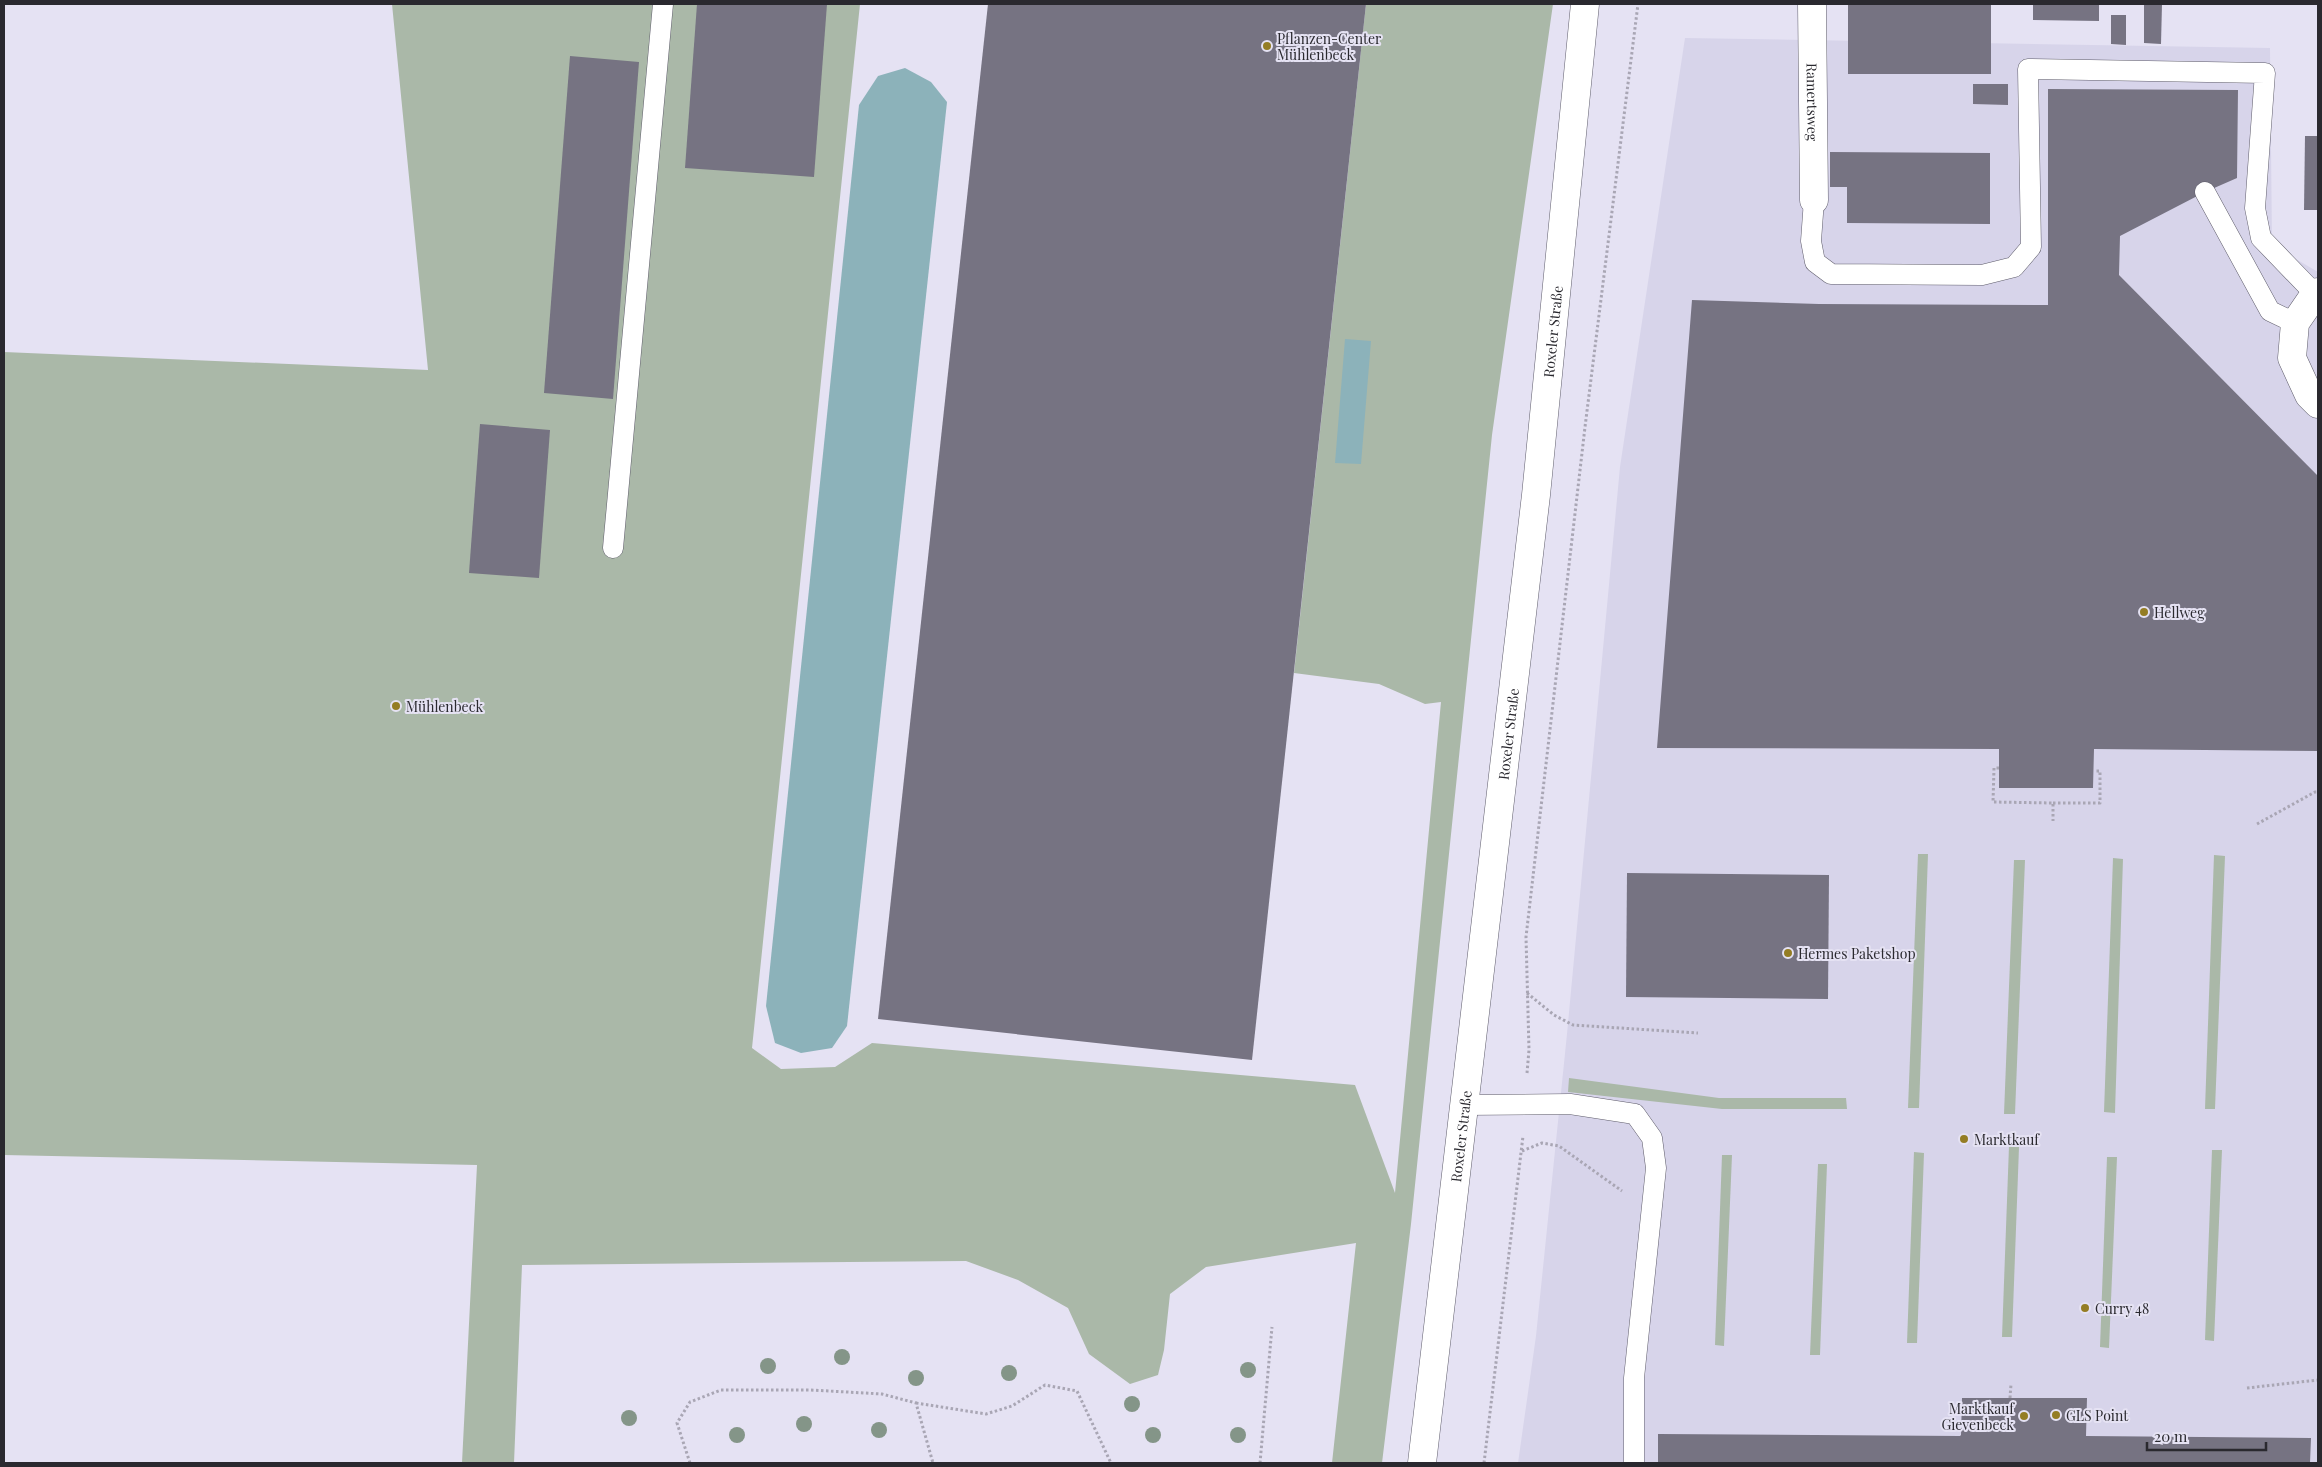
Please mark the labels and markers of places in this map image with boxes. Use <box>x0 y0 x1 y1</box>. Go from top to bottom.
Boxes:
place label: Pflanzen-Center Mühlenbeck <box>1277 29 1382 64</box>
marker: Pflanzen-Center Mühlenbeck <box>1261 40 1273 52</box>
place label: Hellweg <box>2154 603 2205 622</box>
marker: Hellweg <box>2138 606 2150 618</box>
place label: Mühlenbeck <box>406 697 483 716</box>
marker: Mühlenbeck <box>390 700 402 712</box>
place label: Hermes Paketshop <box>1798 944 1916 963</box>
marker: Hermes Paketshop <box>1782 947 1794 959</box>
place label: Marktkauf <box>1974 1130 2040 1149</box>
marker: Marktkauf <box>1958 1133 1970 1145</box>
place label: Curry 48 <box>2095 1299 2149 1318</box>
marker: Curry 48 <box>2079 1302 2091 1314</box>
place label: Marktkauf Gievenbeck <box>1941 1399 2015 1434</box>
place label: GLS Point <box>2066 1406 2129 1425</box>
marker: GLS Point <box>2050 1409 2062 1421</box>
marker: Marktkauf Gievenbeck <box>2018 1410 2030 1422</box>

